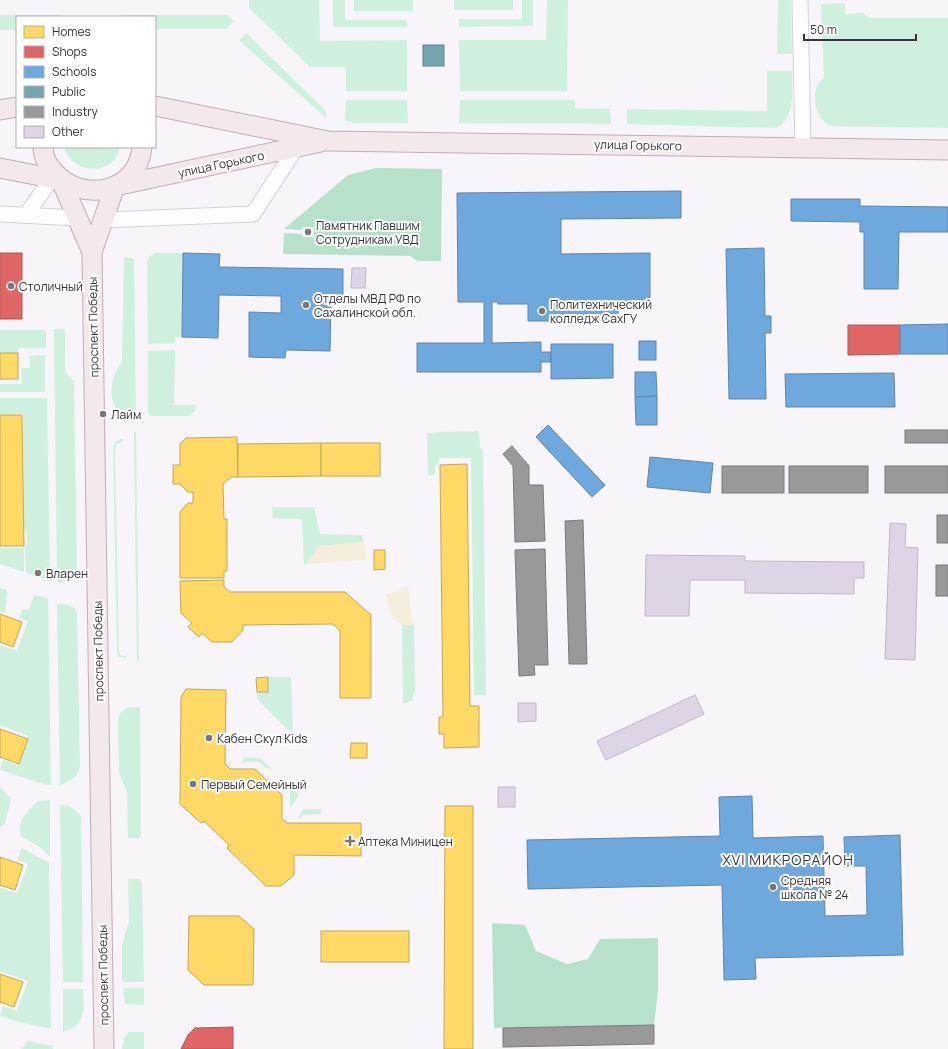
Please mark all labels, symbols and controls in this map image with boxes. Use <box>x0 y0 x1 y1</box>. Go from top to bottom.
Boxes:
legend <box>16 16 156 148</box>
scale bar <box>804 16 916 42</box>
text: 50 m <box>810 21 837 38</box>
text: Homes <box>52 23 91 40</box>
text: Shops <box>52 43 87 60</box>
text: Schools <box>52 63 96 80</box>
text: Public <box>52 83 86 100</box>
text: Industry <box>52 103 98 120</box>
text: Other <box>52 123 85 140</box>
street label: улица Горького <box>594 136 682 154</box>
street label: улица Горького <box>176 147 266 181</box>
place label: Памятник Павшим Сотрудникам УВД <box>316 217 420 248</box>
marker: Памятник Павшим Сотрудникам УВД <box>303 227 313 237</box>
street label: проспект Победы <box>84 277 102 377</box>
place label: Столичный <box>19 278 83 295</box>
marker: Столичный <box>6 281 16 291</box>
place label: Отделы МВД РФ по Сахалинской обл. <box>314 290 421 321</box>
place label: Политехнический колледж СахГУ <box>550 296 652 327</box>
marker: Отделы МВД РФ по Сахалинской обл. <box>301 300 311 310</box>
marker: Политехнический колледж СахГУ <box>537 306 547 316</box>
place label: Лайм <box>111 406 141 423</box>
marker: Лайм <box>98 409 108 419</box>
place label: Вларен <box>46 565 88 582</box>
marker: Вларен <box>33 568 43 578</box>
street label: проспект Победы <box>89 601 107 701</box>
place label: Кабен Скул Kids <box>217 730 308 747</box>
marker: Кабен Скул Kids <box>204 733 214 743</box>
place label: Первый Семейный <box>201 776 307 793</box>
marker: Первый Семейный <box>188 779 198 789</box>
place label: Аптека Миницен <box>358 833 453 850</box>
marker: Аптека Миницен <box>345 836 355 846</box>
district label: XVI МИКРОРАЙОН <box>722 850 854 869</box>
place label: Средняя школа № 24 <box>781 872 848 903</box>
marker: Средняя школа № 24 <box>768 882 778 892</box>
street label: проспект Победы <box>94 925 112 1025</box>

